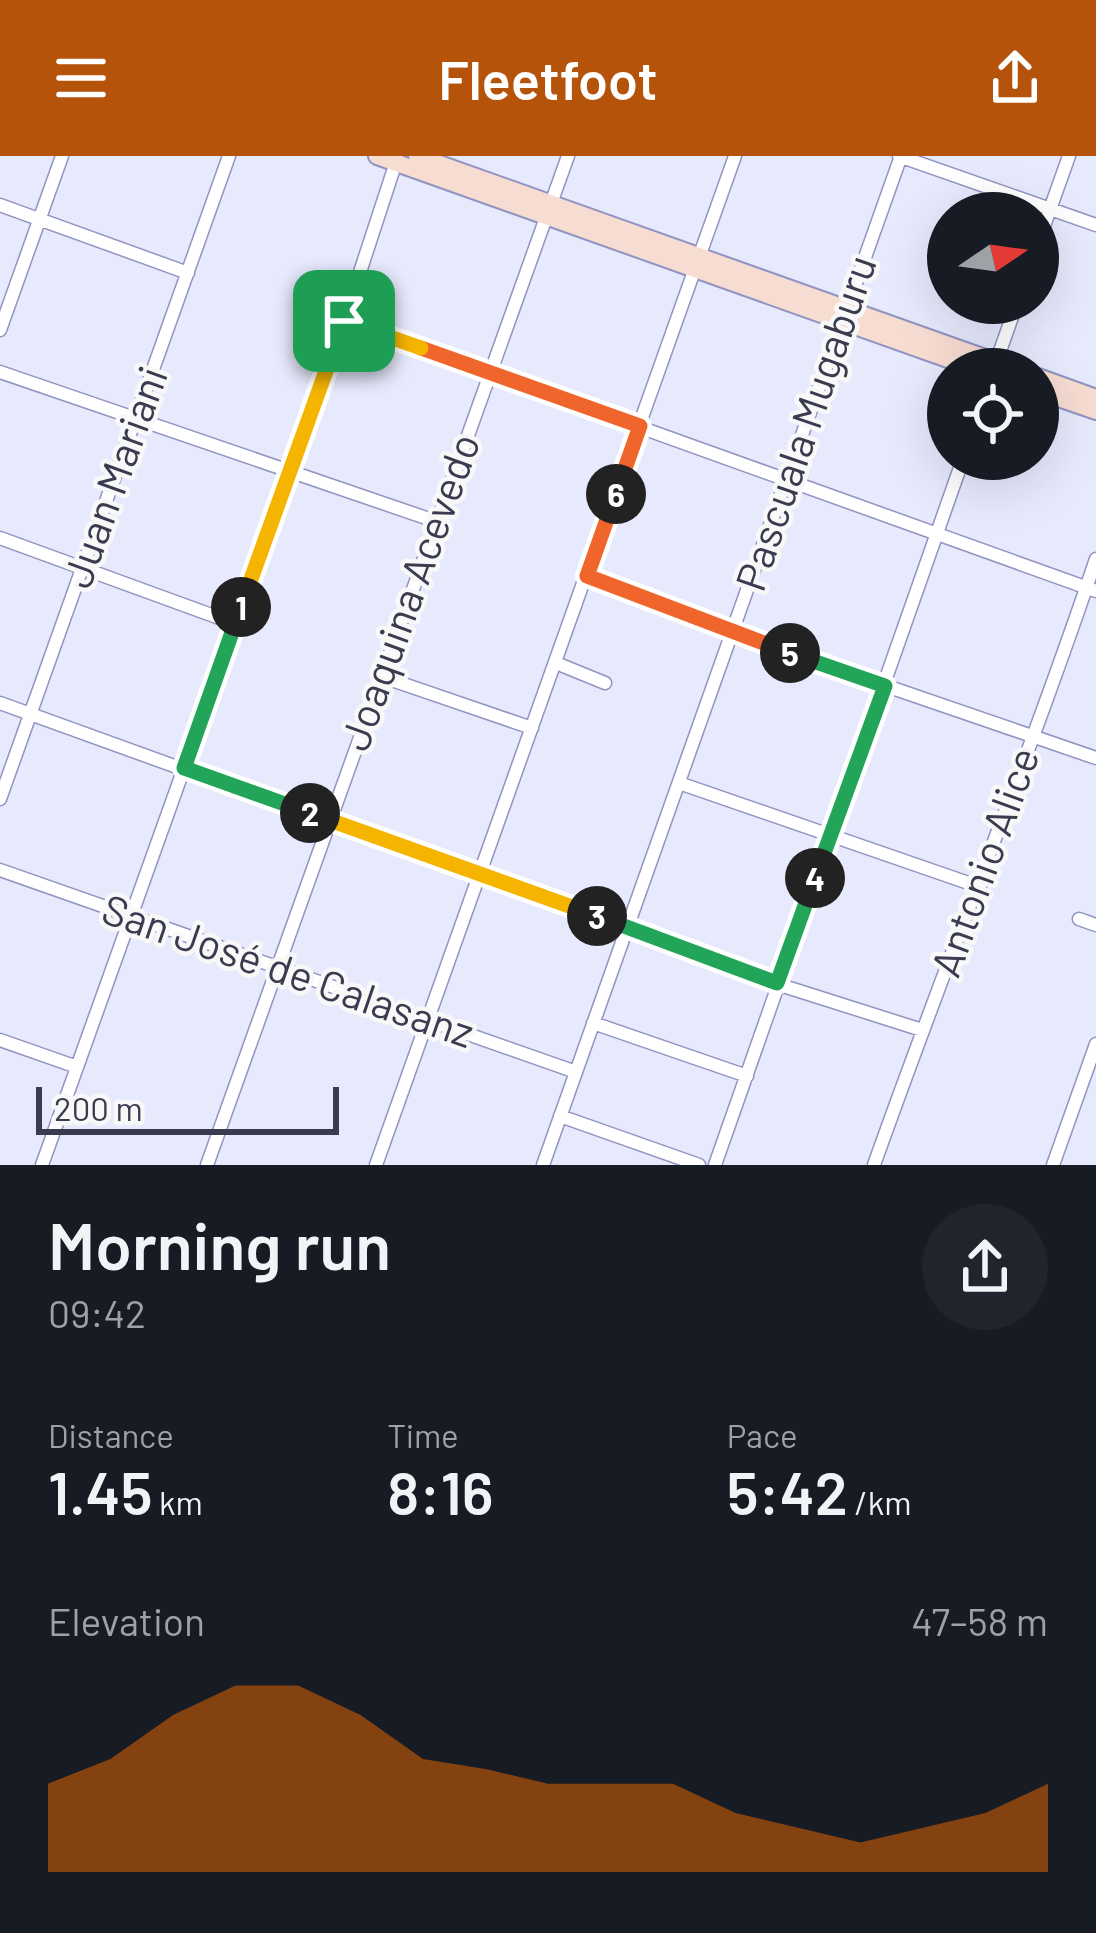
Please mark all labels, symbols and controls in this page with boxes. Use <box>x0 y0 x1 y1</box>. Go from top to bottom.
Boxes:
icon: menu <box>48 45 114 111</box>
icon: share <box>982 45 1048 111</box>
text: Fleetfoot <box>438 46 658 111</box>
north arrow <box>927 192 1059 324</box>
map controls <box>927 192 1059 480</box>
street label: Pascuala Mugaburu <box>723 248 886 597</box>
pin <box>293 270 395 372</box>
icon: arrive <box>311 288 377 354</box>
button: locate <box>927 348 1059 480</box>
street label: Juan Mariani <box>50 359 176 594</box>
street label: Joaquina Acevedo <box>328 426 490 757</box>
pin: 6 <box>586 464 646 524</box>
text: 6 <box>607 474 625 514</box>
pin: 1 <box>211 577 271 637</box>
text: 1 <box>235 587 247 627</box>
pin: 5 <box>760 623 820 683</box>
text: 5 <box>781 633 799 673</box>
street label: Antonio Alice <box>919 740 1048 983</box>
pin: 2 <box>280 783 340 843</box>
text: 2 <box>301 793 319 833</box>
pin: 4 <box>785 848 845 908</box>
text: 4 <box>805 858 825 898</box>
street label: San José de Calasanz <box>96 882 481 1056</box>
pin: 3 <box>567 886 627 946</box>
text: 3 <box>588 896 606 936</box>
scale bar <box>36 1081 339 1134</box>
text: 200 m <box>54 1088 143 1128</box>
text: Morning run <box>48 1204 391 1283</box>
button: share <box>922 1204 1048 1330</box>
text: 09:42 <box>48 1289 146 1336</box>
text: Distance <box>48 1415 174 1455</box>
text: Time <box>387 1415 459 1455</box>
text: Pace <box>727 1415 798 1455</box>
text: 1.45 <box>48 1455 152 1527</box>
text: 8:16 <box>387 1455 494 1527</box>
text: 5:42 <box>727 1455 848 1527</box>
text: km <box>152 1482 203 1522</box>
text: /km <box>848 1482 912 1522</box>
text: Elevation <box>48 1597 205 1644</box>
text: 47–58 m <box>911 1597 1048 1644</box>

